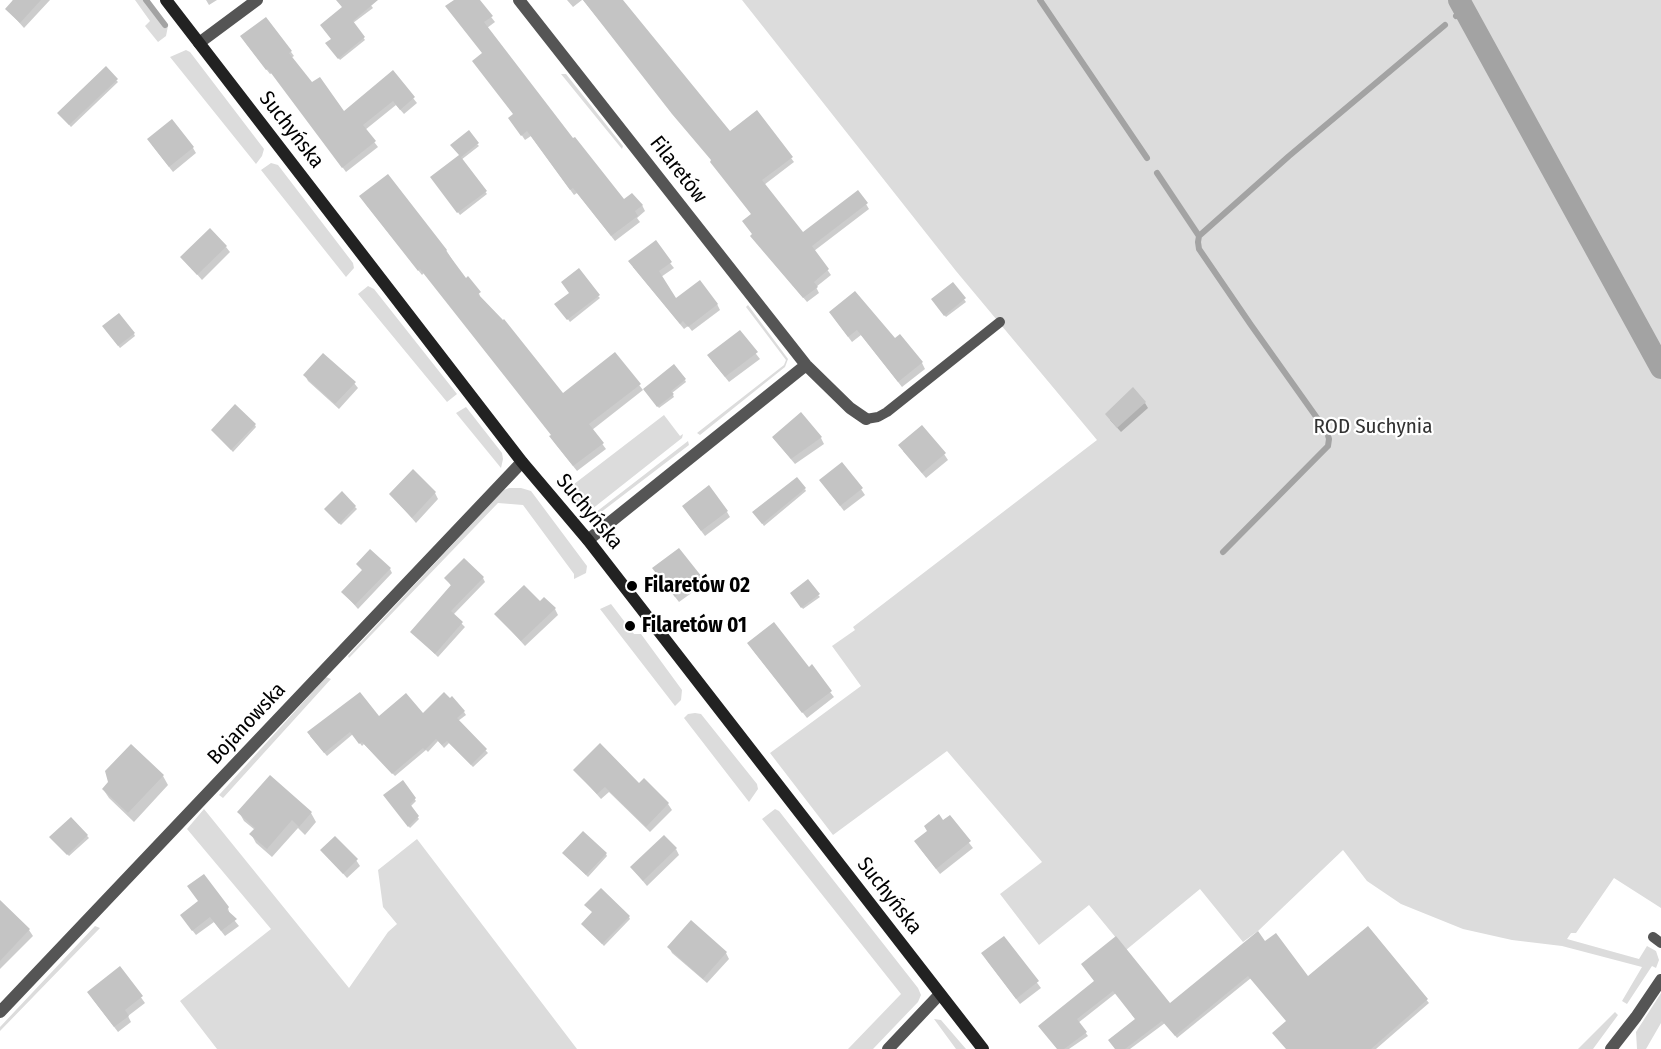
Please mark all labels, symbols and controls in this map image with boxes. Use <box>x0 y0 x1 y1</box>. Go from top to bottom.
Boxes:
street label: Suchyńska <box>253 87 329 173</box>
street label: Filaretów <box>644 132 712 208</box>
park label: ROD Suchynia <box>1314 414 1432 440</box>
street label: Suchyńska <box>550 469 628 555</box>
place label: Filaretów 02 <box>644 573 750 599</box>
marker: Filaretów 02 <box>625 579 639 593</box>
place label: Filaretów 01 <box>642 613 747 639</box>
marker: Filaretów 01 <box>623 619 637 633</box>
street label: Bojanowska <box>203 678 291 770</box>
street label: Suchyńska <box>851 853 927 939</box>

